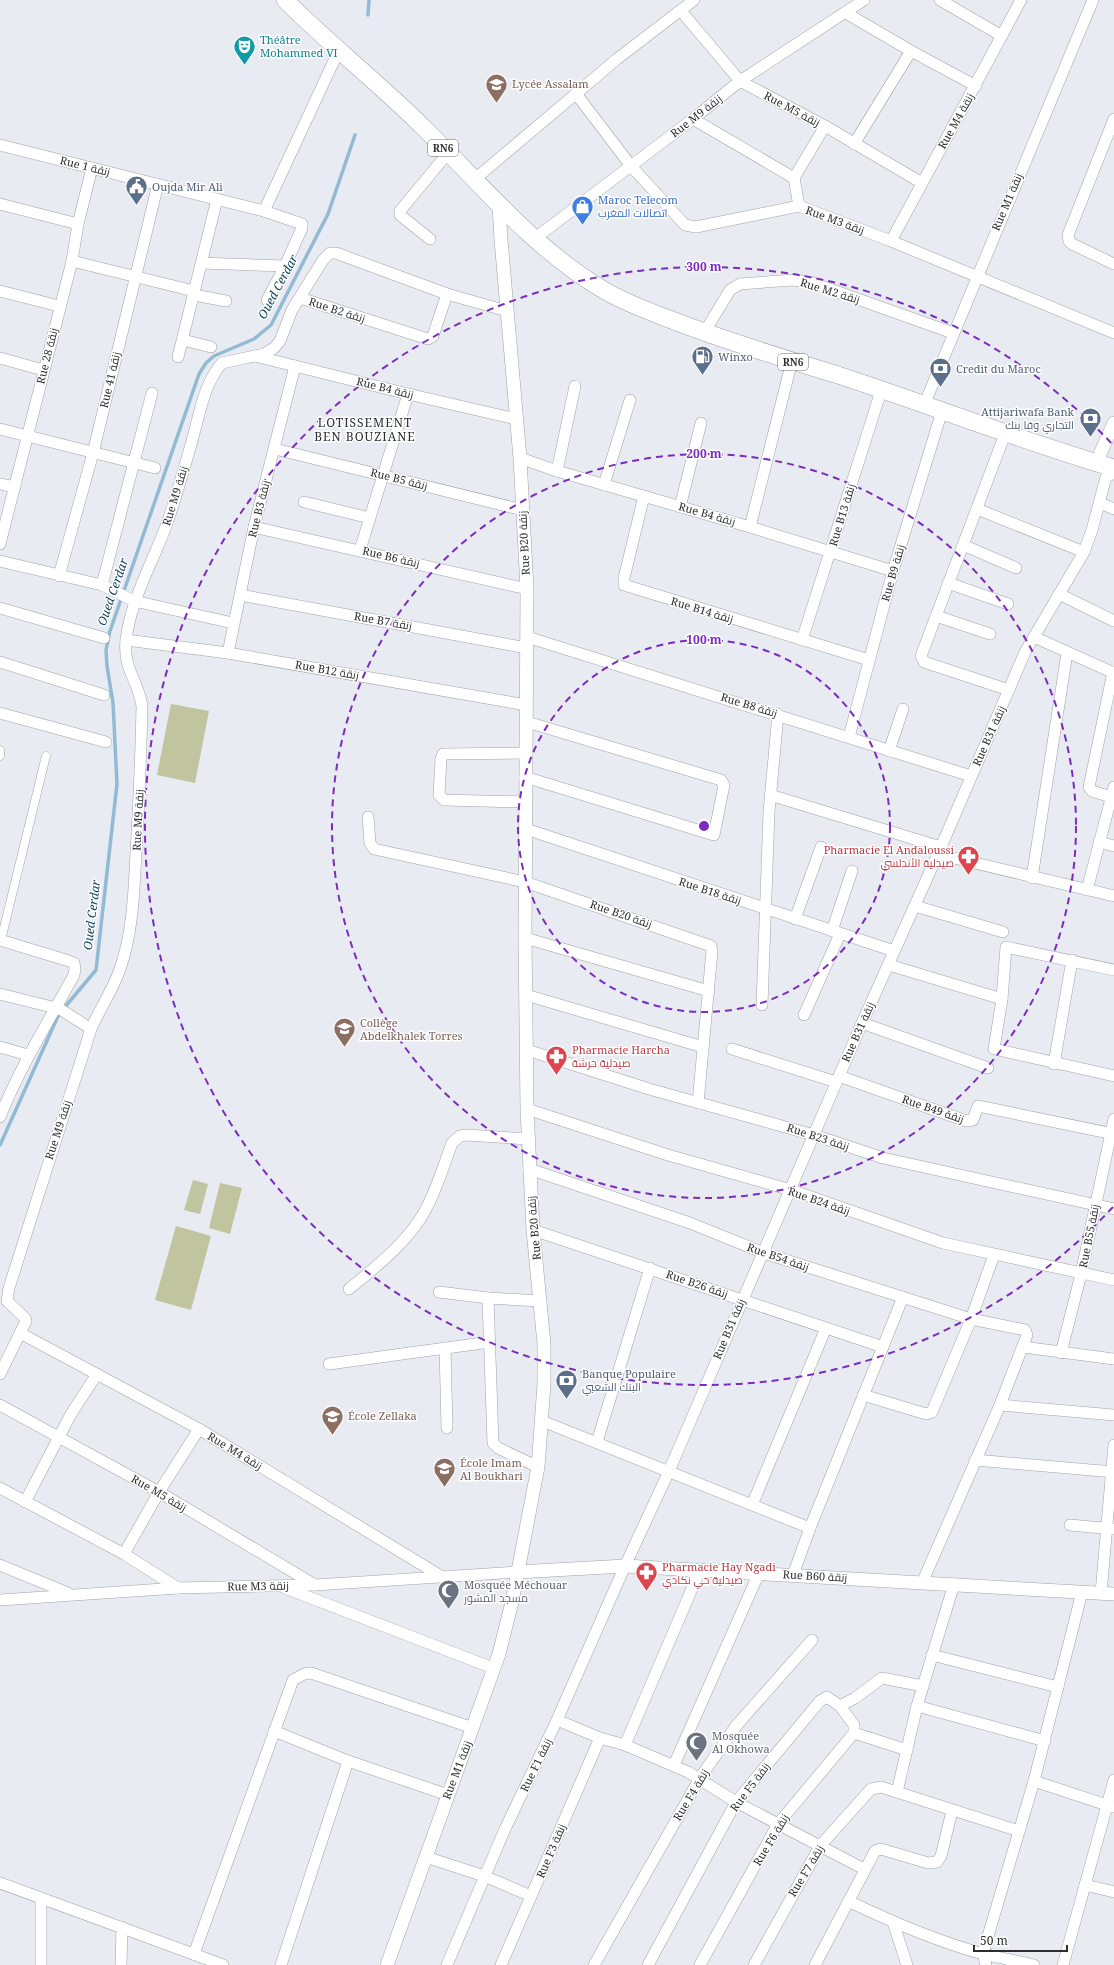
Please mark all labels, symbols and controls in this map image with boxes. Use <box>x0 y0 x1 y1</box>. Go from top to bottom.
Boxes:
place label: Théâtre Mohammed VI <box>260 32 338 60</box>
theatre icon: Théâtre Mohammed VI <box>232 33 258 66</box>
school or university icon: Lycée Assalam <box>484 71 510 104</box>
place label: Lycée Assalam <box>512 76 589 91</box>
street label: Rue M5 زنقة <box>762 88 823 130</box>
street label: Rue M4 زنقة <box>934 90 977 151</box>
street label: Rue M9 زنقة <box>667 91 725 140</box>
road number: RN6 <box>428 140 458 156</box>
street label: Rue زنقة 1 <box>58 152 112 179</box>
street label: Rue M1 زنقة <box>988 170 1025 233</box>
public building icon: Oujda Mir Ali <box>123 174 149 207</box>
place label: Oujda Mir Ali <box>152 179 223 194</box>
place label: Maroc Telecom اتصالات المغرب <box>598 192 678 220</box>
shop icon: Maroc Telecom اتصالات المغرب <box>569 193 595 226</box>
street label: Rue M3 زنقة <box>804 202 867 237</box>
water label: Oued Cerdar <box>254 251 302 322</box>
text: 300 m <box>686 258 722 275</box>
street label: Rue M2 زنقة <box>799 274 862 307</box>
street label: Rue B2 زنقة <box>307 293 367 326</box>
street label: Rue 28 زنقة <box>32 326 61 386</box>
fuel station icon: Winxo <box>690 344 716 377</box>
place label: Winxo <box>718 349 753 364</box>
street label: Rue 41 زنقة <box>96 350 123 410</box>
road number: RN6 <box>778 354 808 370</box>
bank icon: Credit du Maroc <box>928 356 954 389</box>
place label: Credit du Maroc <box>956 361 1041 376</box>
street label: Rue B4 زنقة <box>355 373 415 402</box>
place label: Attijariwafa Bank التجاري وفا بنك <box>981 404 1075 434</box>
bank icon: Attijariwafa Bank التجاري وفا بنك <box>1077 405 1103 438</box>
district label: LOTISSEMENT BEN BOUZIANE <box>314 414 416 445</box>
text: 200 m <box>686 445 722 462</box>
street label: Rue M9 زنقة <box>158 464 191 527</box>
street label: Rue B5 زنقة <box>369 464 429 493</box>
street label: Rue B3 زنقة <box>244 479 273 539</box>
street label: Rue B13 زنقة <box>825 482 858 548</box>
street label: Rue B4 زنقة <box>677 498 737 529</box>
street label: Rue B20 زنقة <box>514 510 533 576</box>
street label: Rue B6 زنقة <box>361 543 421 570</box>
street label: Rue B9 زنقة <box>877 543 908 603</box>
water label: Oued Cerdar <box>93 555 132 628</box>
street label: Rue B14 زنقة <box>669 593 735 626</box>
street label: Rue B7 زنقة <box>353 608 413 633</box>
text: 100 m <box>686 631 722 648</box>
street label: Rue B12 زنقة <box>294 657 360 683</box>
street label: Rue B8 زنقة <box>719 689 779 720</box>
street label: Rue B31 زنقة <box>969 703 1009 768</box>
street label: Rue M9 زنقة <box>128 789 147 851</box>
centre of rings <box>697 819 711 833</box>
place label: Pharmacie El Andaloussi صيدلية الأندلسي <box>824 842 954 871</box>
pharmacy icon: Pharmacie El Andaloussi صيدلية الأندلسي <box>956 843 982 876</box>
street label: Rue B18 زنقة <box>677 873 743 908</box>
water label: Oued Cerdar <box>79 879 104 951</box>
street label: Rue B20 زنقة <box>588 896 654 931</box>
street label: Rue B31 زنقة <box>838 999 878 1064</box>
place label: Collège Abdelkhalek Torres <box>360 1015 463 1043</box>
school or university icon: Collège Abdelkhalek Torres <box>332 1016 358 1049</box>
place label: Pharmacie Harcha صيدلية حرشة <box>572 1042 670 1070</box>
pharmacy icon: Pharmacie Harcha صيدلية حرشة <box>544 1043 570 1076</box>
street label: Rue B49 زنقة <box>900 1091 966 1126</box>
street label: Rue M9 زنقة <box>41 1098 74 1161</box>
street label: Rue B23 زنقة <box>785 1119 851 1154</box>
street label: Rue B24 زنقة <box>786 1183 852 1218</box>
street label: Rue B20 زنقة <box>523 1195 544 1261</box>
street label: Rue B55 زنقة <box>1075 1203 1102 1269</box>
street label: Rue B54 زنقة <box>745 1239 811 1274</box>
street label: Rue B26 زنقة <box>664 1266 730 1301</box>
street label: Rue B31 زنقة <box>709 1296 748 1361</box>
place label: Banque Populaire البنك الشعبي <box>582 1366 676 1396</box>
bank icon: Banque Populaire البنك الشعبي <box>553 1367 579 1400</box>
school or university icon: École Zellaka <box>319 1403 345 1436</box>
place label: École Zellaka <box>348 1408 417 1423</box>
street label: Rue M4 زنقة <box>205 1428 266 1473</box>
place label: École Imam Al Boukhari <box>460 1455 523 1483</box>
school or university icon: École Imam Al Boukhari <box>431 1456 457 1489</box>
street label: Rue M5 زنقة <box>129 1471 190 1514</box>
place label: Pharmacie Hay Ngadi صيدلية حي نكادي <box>662 1559 776 1589</box>
pharmacy icon: Pharmacie Hay Ngadi صيدلية حي نكادي <box>633 1560 659 1593</box>
street label: Rue B60 زنقة <box>782 1566 848 1585</box>
street label: Rue M3 زنقة <box>227 1577 289 1594</box>
place label: Mosquée Méchouar مسجد المشور <box>463 1577 568 1605</box>
mosque icon: Mosquée Méchouar مسجد المشور <box>436 1578 462 1611</box>
place label: Mosquée Al Okhowa <box>712 1728 770 1756</box>
mosque icon: Mosquée Al Okhowa <box>683 1729 709 1762</box>
street label: Rue F1 زنقة <box>516 1735 555 1794</box>
street label: Rue M1 زنقة <box>439 1738 475 1801</box>
street label: Rue F5 زنقة <box>726 1759 773 1814</box>
street label: Rue F4 زنقة <box>669 1766 712 1823</box>
street label: Rue F6 زنقة <box>749 1811 792 1868</box>
street label: Rue F3 زنقة <box>532 1821 569 1880</box>
street label: Rue F7 زنقة <box>784 1842 827 1899</box>
scale bar <box>974 1927 1067 1953</box>
text: 50 m <box>980 1932 1008 1949</box>

